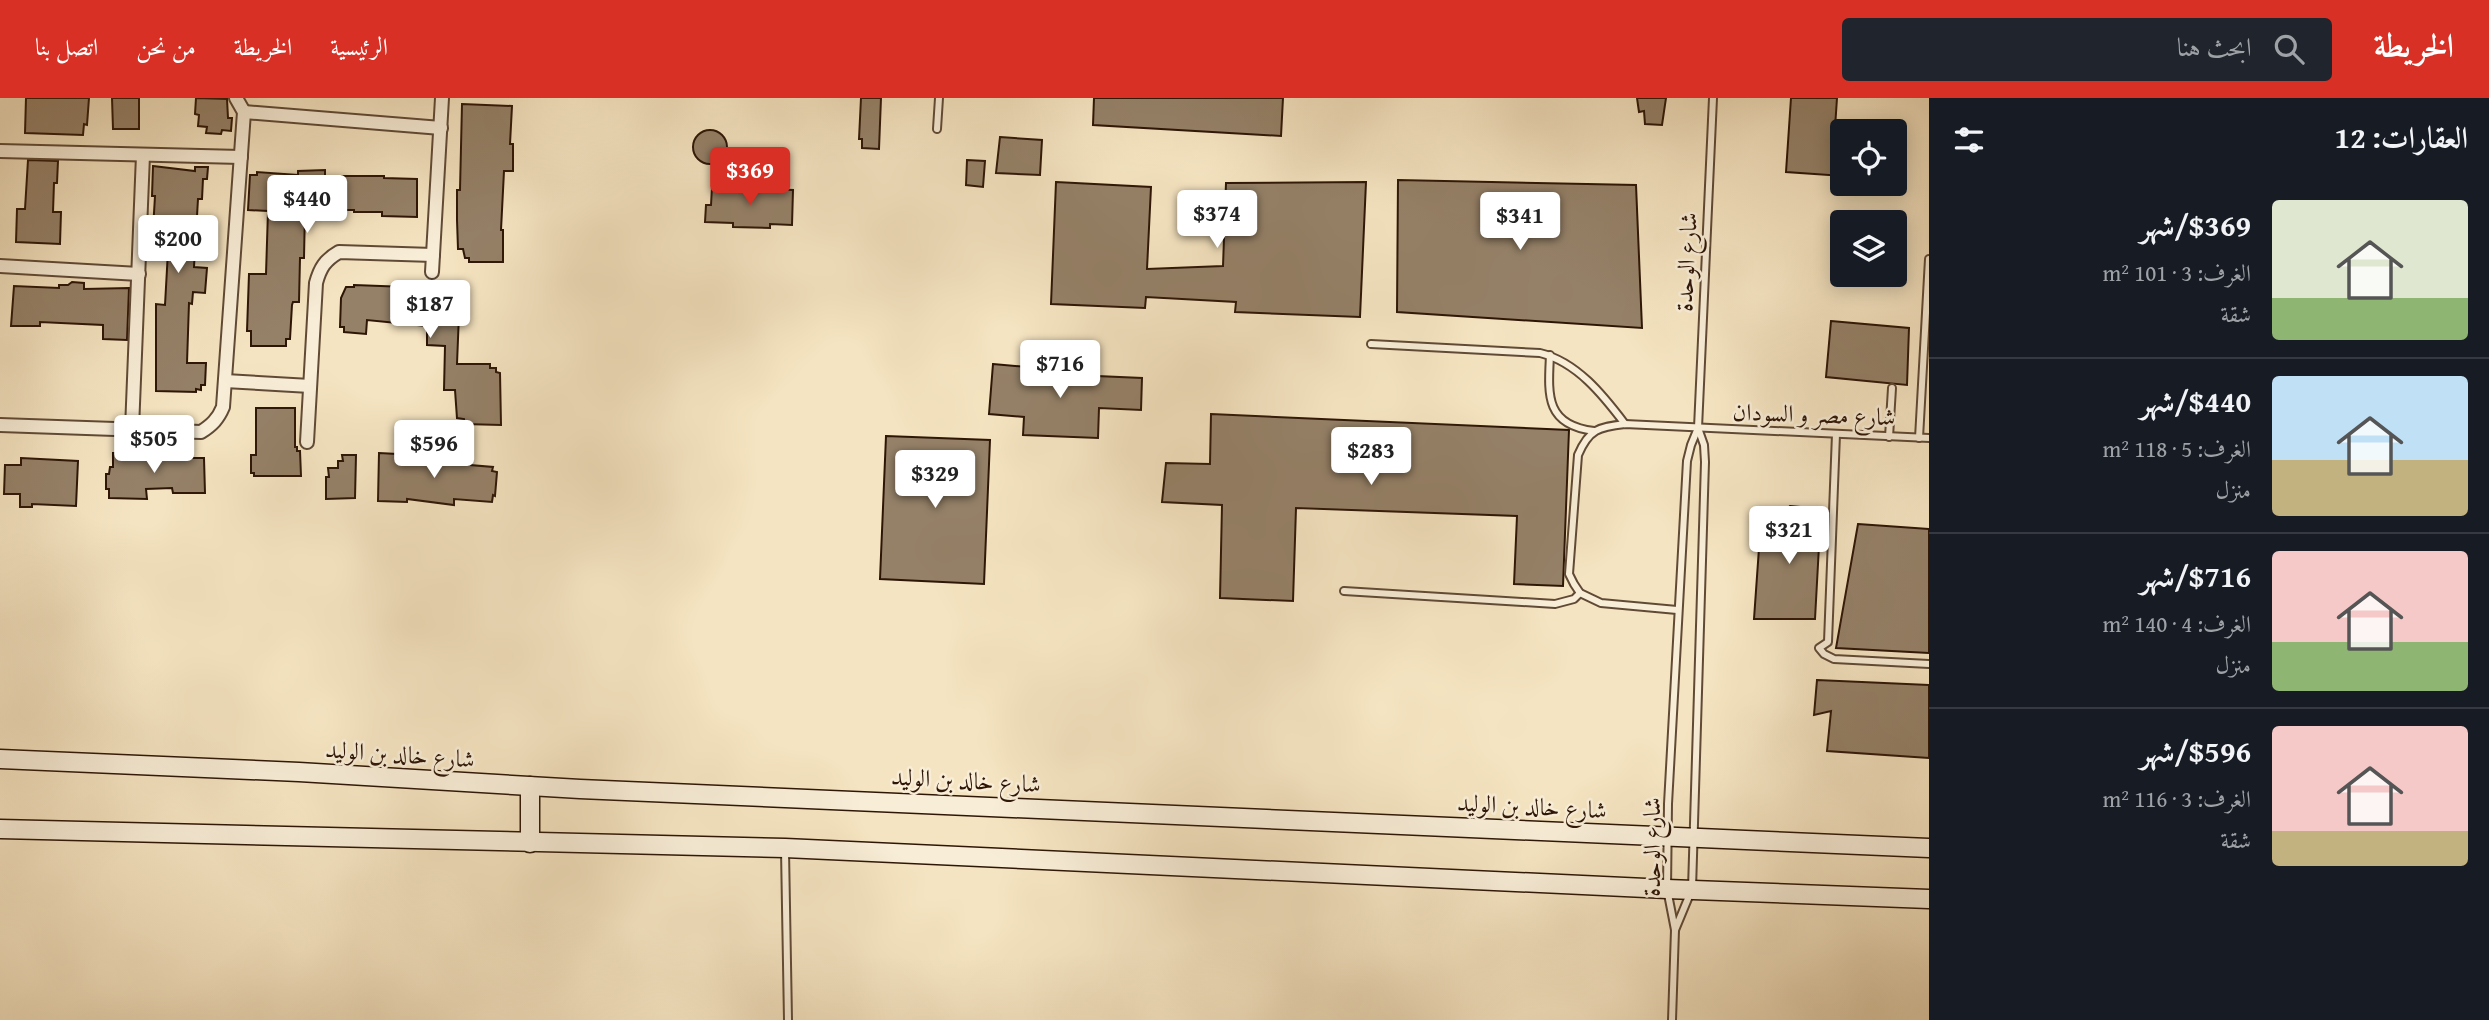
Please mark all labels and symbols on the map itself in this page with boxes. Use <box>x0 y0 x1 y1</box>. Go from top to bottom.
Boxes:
pin: $369 <box>709 148 791 207</box>
pin: $440 <box>266 176 348 235</box>
pin: $374 <box>1176 190 1258 250</box>
pin: $341 <box>1479 192 1561 252</box>
street label: شارع الوحدة <box>1666 211 1709 313</box>
pin: $200 <box>137 216 219 275</box>
pin: $187 <box>389 280 471 340</box>
pin: $716 <box>1019 341 1101 400</box>
street label: شارع مصر و السودان <box>1732 394 1896 437</box>
pin: $505 <box>113 416 195 475</box>
pin: $596 <box>393 420 475 480</box>
pin: $283 <box>1330 428 1412 487</box>
pin: $329 <box>894 450 976 510</box>
pin: $321 <box>1748 506 1830 566</box>
street label: شارع خالد بن الوليد <box>324 731 476 780</box>
street label: شارع خالد بن الوليد <box>890 759 1042 804</box>
street label: شارع خالد بن الوليد <box>1456 785 1608 830</box>
street label: شارع الوحدة <box>1634 797 1672 897</box>

